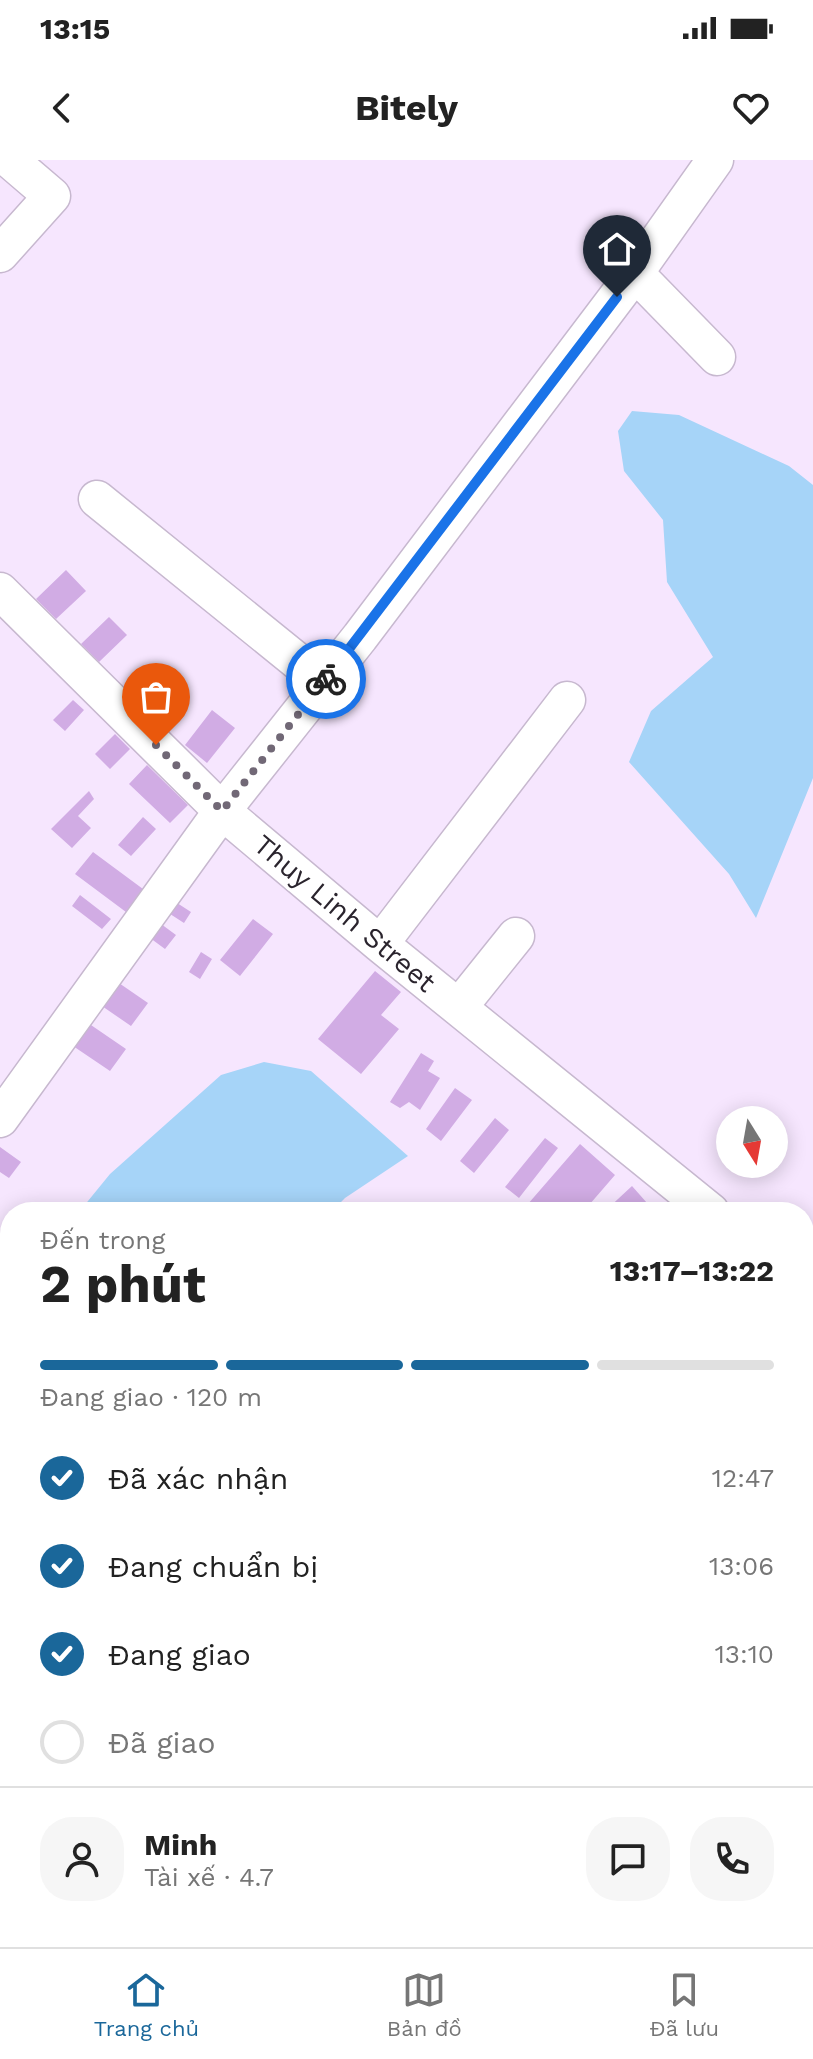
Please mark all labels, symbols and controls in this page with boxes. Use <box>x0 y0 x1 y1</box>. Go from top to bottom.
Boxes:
text: 13:15 <box>40 11 110 46</box>
icon: back <box>40 86 84 130</box>
icon: heart <box>729 86 773 130</box>
text: Bitely <box>355 87 458 129</box>
pin <box>583 215 651 297</box>
icon: home <box>595 227 639 271</box>
courier <box>286 639 366 719</box>
icon: bike <box>304 657 348 701</box>
pin <box>122 663 190 745</box>
icon: bag <box>134 675 178 719</box>
street label: Thuy Linh Street <box>247 828 442 999</box>
north arrow <box>716 1106 788 1178</box>
map controls <box>716 1106 788 1178</box>
text: Đến trong <box>40 1225 165 1255</box>
text: 13:17–13:22 <box>610 1253 774 1288</box>
text: 2 phút <box>40 1254 206 1315</box>
text: Đang giao · 120 m <box>40 1382 262 1412</box>
icon: check <box>40 1456 84 1500</box>
text: Đã xác nhận <box>108 1461 288 1496</box>
text: 12:47 <box>712 1463 774 1493</box>
icon: check <box>40 1544 84 1588</box>
text: Đang chuẩn bị <box>108 1549 318 1584</box>
text: 13:06 <box>709 1551 774 1581</box>
icon: check <box>40 1632 84 1676</box>
text: Đang giao <box>108 1637 251 1672</box>
text: 13:10 <box>715 1639 774 1669</box>
text: Đã giao <box>108 1725 216 1760</box>
button: person <box>40 1817 124 1901</box>
button: chat <box>586 1817 670 1901</box>
button: phone <box>690 1817 774 1901</box>
text: Minh <box>144 1827 217 1862</box>
text: Tài xế · 4.7 <box>144 1862 274 1892</box>
tab: Trang chủ <box>94 1968 199 2041</box>
tab: Bản đồ <box>387 1968 462 2041</box>
tab: Đã lưu <box>650 1968 719 2041</box>

